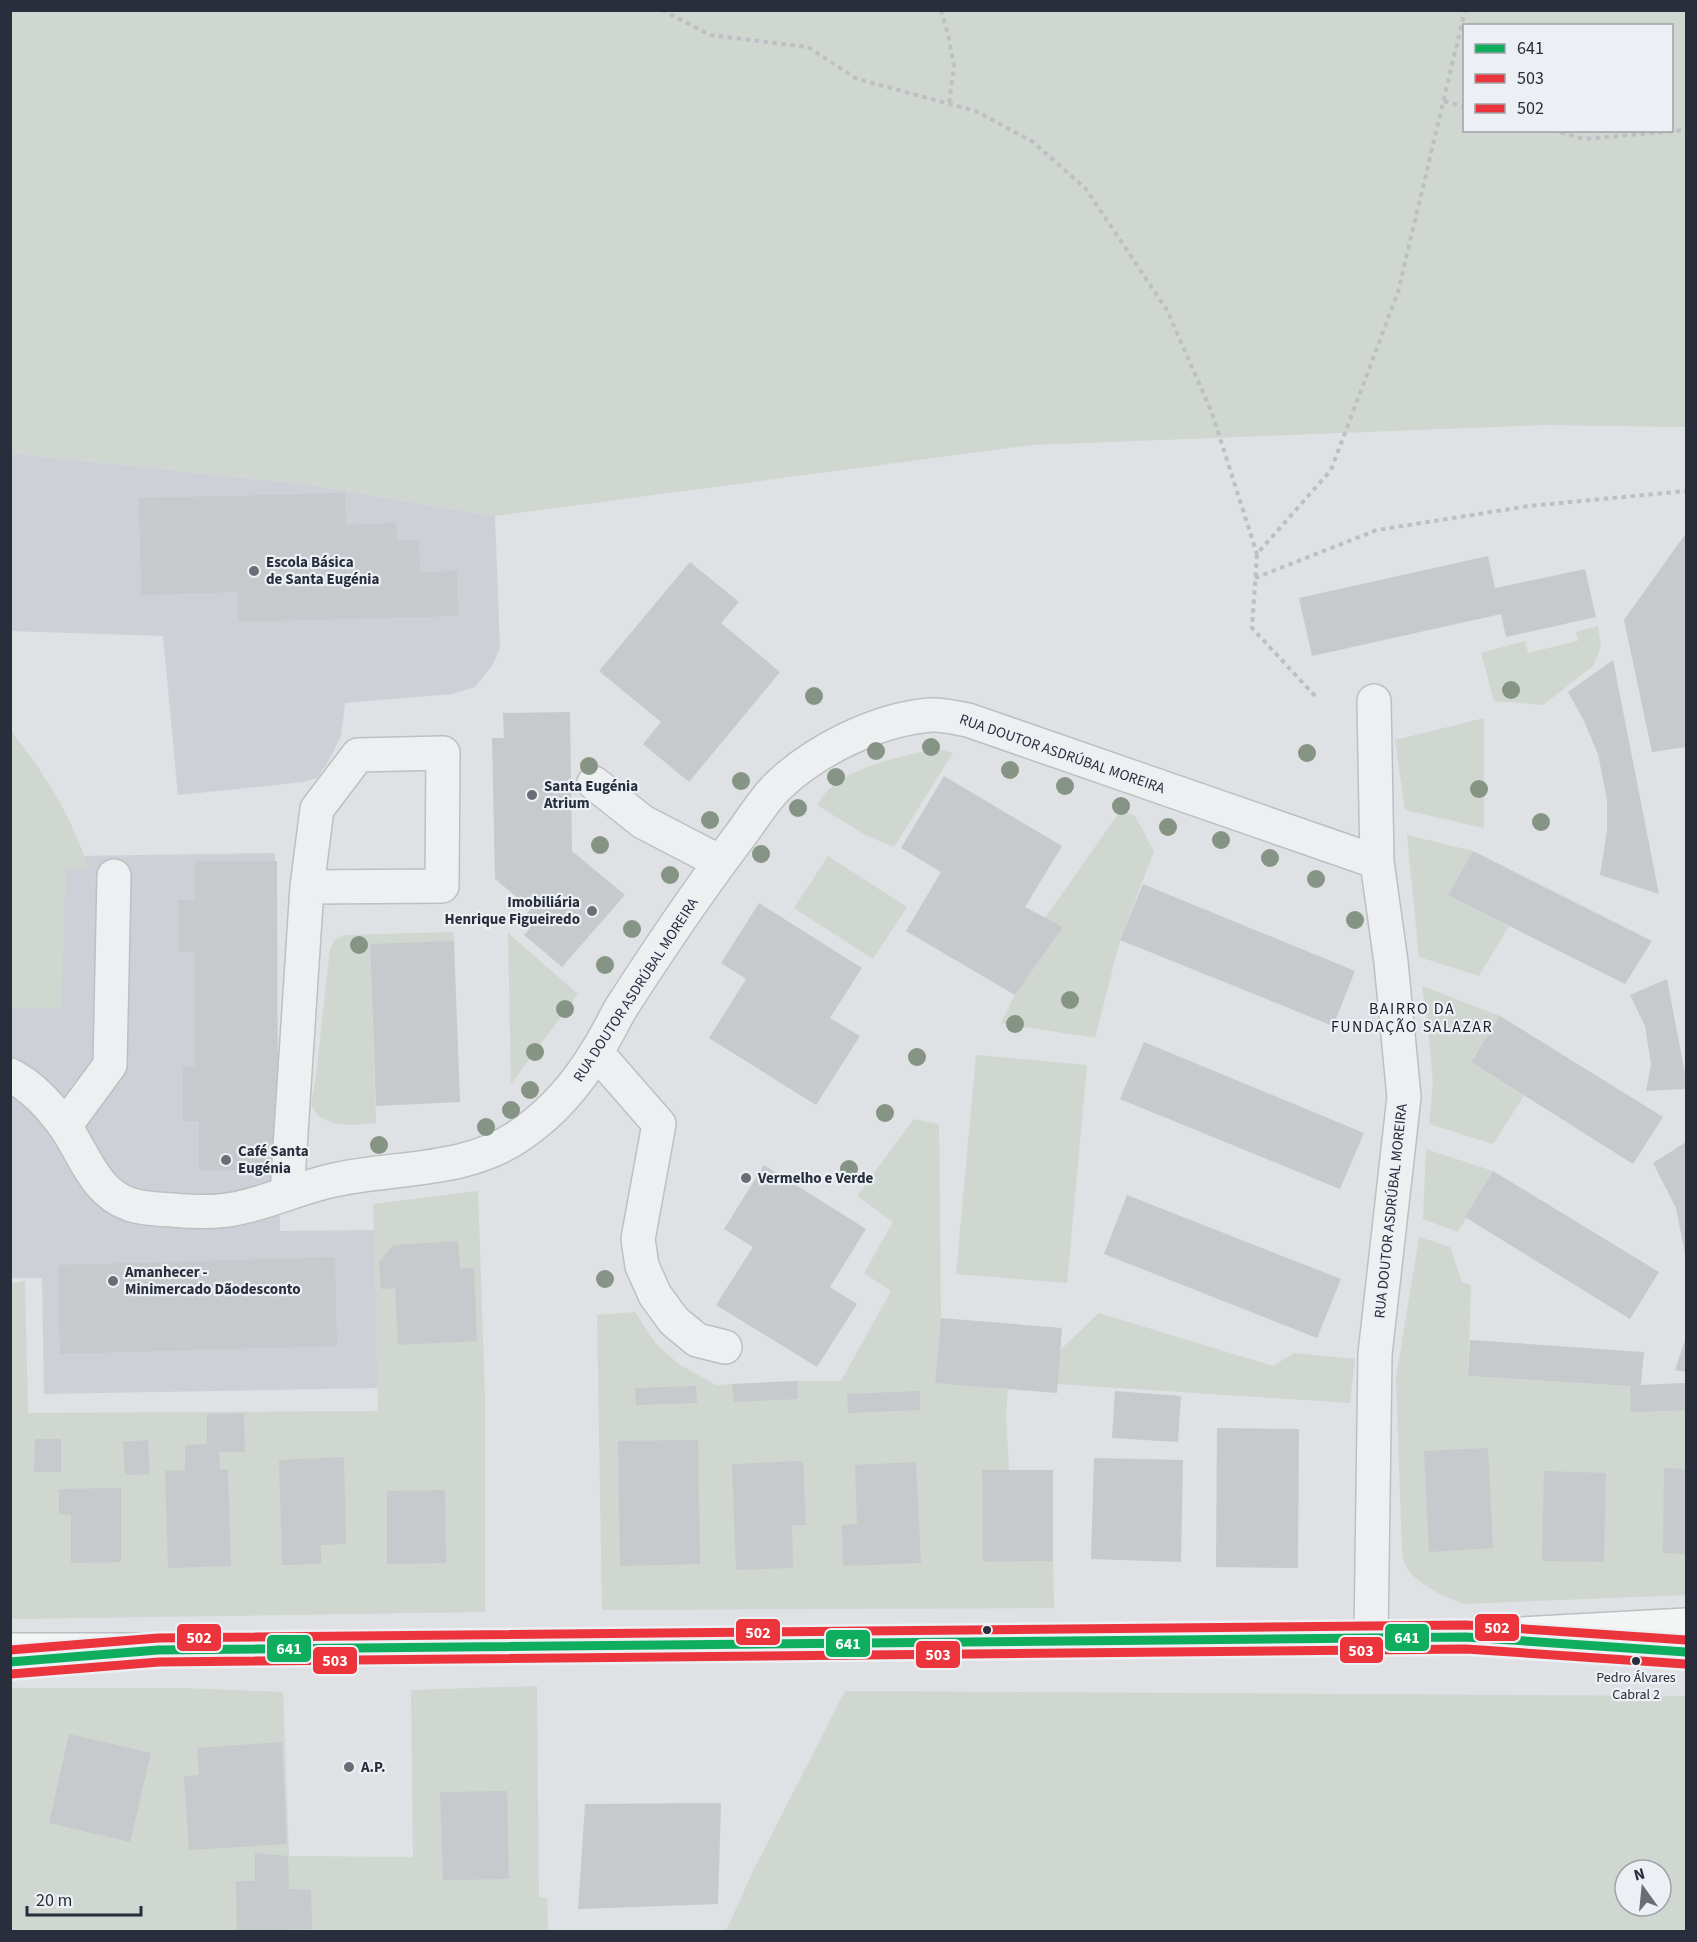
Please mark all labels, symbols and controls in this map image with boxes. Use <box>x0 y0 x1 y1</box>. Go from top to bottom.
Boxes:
legend <box>1463 24 1673 132</box>
text: 641 <box>1517 36 1544 61</box>
text: 503 <box>1517 66 1544 91</box>
text: 502 <box>1517 96 1544 121</box>
place label: Escola Básica de Santa Eugénia <box>266 552 380 590</box>
marker: Escola Básica de Santa Eugénia <box>247 564 261 578</box>
street label: RUA DOUTOR ASDRÚBAL MOREIRA <box>957 709 1168 799</box>
place label: Santa Eugénia Atrium <box>543 776 638 814</box>
marker: Santa Eugénia Atrium <box>525 788 539 802</box>
place label: Imobiliária Henrique Figueiredo <box>445 892 580 930</box>
street label: RUA DOUTOR ASDRÚBAL MOREIRA <box>568 893 704 1086</box>
marker: Imobiliária Henrique Figueiredo <box>585 904 599 918</box>
district label: BAIRRO DA FUNDAÇÃO SALAZAR <box>1331 998 1493 1038</box>
street label: RUA DOUTOR ASDRÚBAL MOREIRA <box>1369 1102 1413 1319</box>
place label: Café Santa Eugénia <box>238 1141 309 1179</box>
marker: Café Santa Eugénia <box>219 1153 233 1167</box>
place label: Vermelho e Verde <box>757 1168 874 1189</box>
marker: Vermelho e Verde <box>739 1171 753 1185</box>
place label: Amanhecer - Minimercado Dãodesconto <box>124 1262 301 1300</box>
marker: Amanhecer - Minimercado Dãodesconto <box>106 1274 120 1288</box>
line badge: 502 <box>1474 1613 1520 1642</box>
text: 502 <box>1484 1617 1510 1639</box>
line badge: 502 <box>735 1618 781 1646</box>
text: 502 <box>745 1622 771 1644</box>
line badge: 502 <box>176 1623 222 1652</box>
line badge: 641 <box>1384 1623 1430 1652</box>
unlabelled marker <box>981 1624 993 1636</box>
text: 502 <box>186 1627 212 1649</box>
text: 641 <box>1394 1627 1420 1649</box>
line badge: 641 <box>825 1629 871 1658</box>
text: 641 <box>835 1633 861 1655</box>
line badge: 641 <box>266 1634 312 1663</box>
line badge: 503 <box>1339 1636 1384 1664</box>
text: 641 <box>276 1638 302 1660</box>
line badge: 503 <box>915 1640 961 1669</box>
text: 503 <box>1348 1640 1374 1662</box>
text: 503 <box>925 1644 951 1666</box>
line badge: 503 <box>312 1646 358 1675</box>
text: 503 <box>322 1650 348 1672</box>
marker: Pedro Álvares Cabral 2 <box>1630 1655 1642 1667</box>
place label: Pedro Álvares Cabral 2 <box>1596 1668 1676 1705</box>
place label: A.P. <box>360 1757 386 1778</box>
marker: A.P. <box>342 1760 356 1774</box>
north arrow <box>1613 1858 1673 1918</box>
text: N <box>1631 1862 1647 1886</box>
scale bar <box>27 1879 141 1917</box>
text: 20 m <box>36 1888 72 1913</box>

